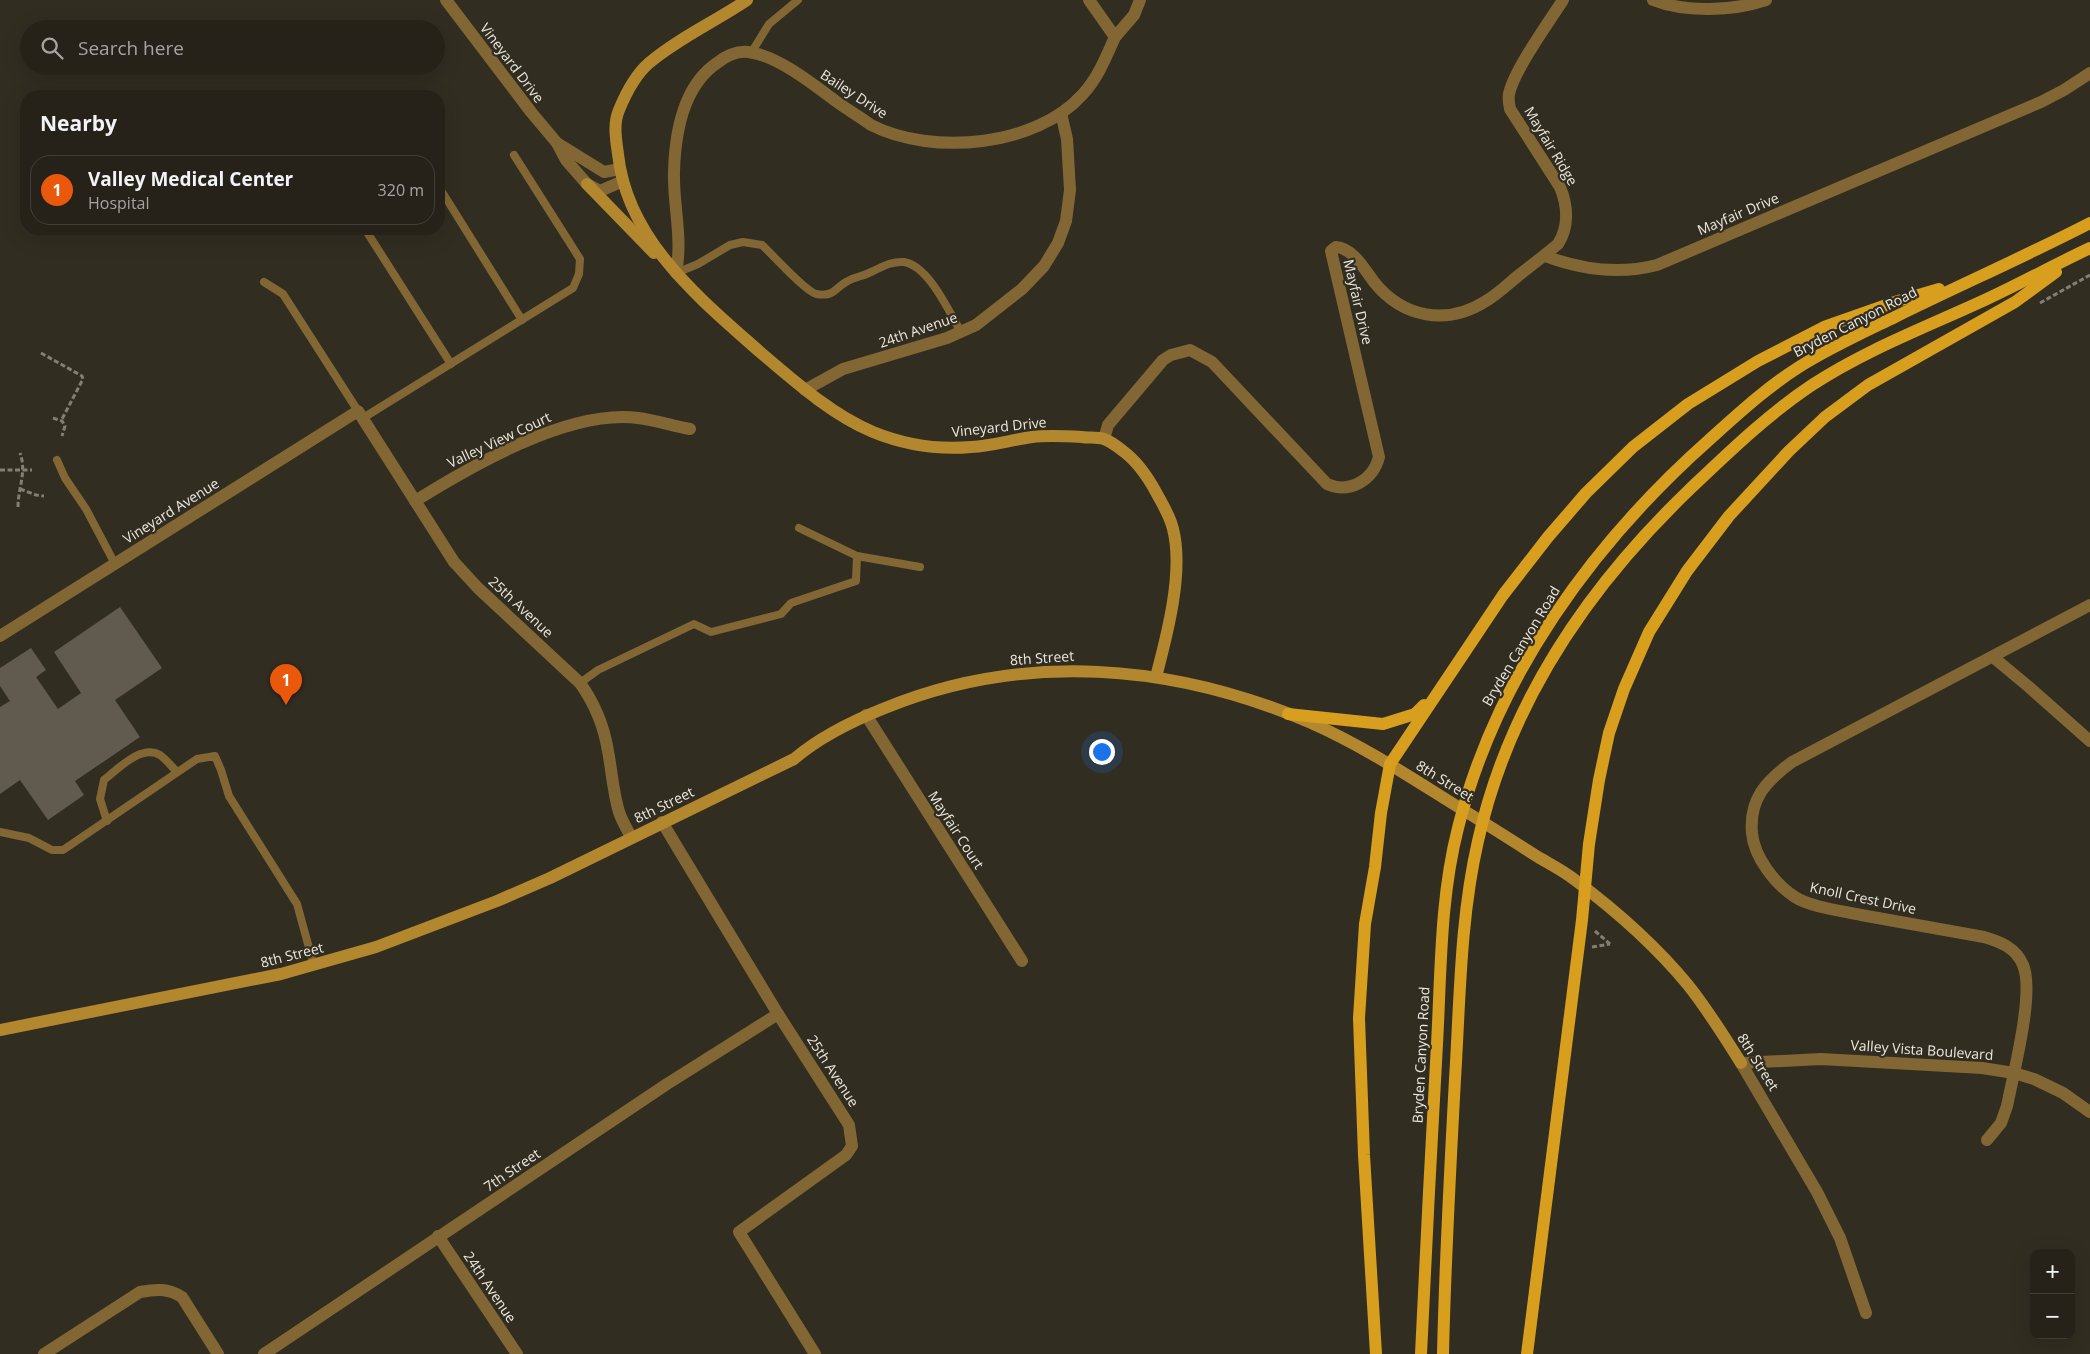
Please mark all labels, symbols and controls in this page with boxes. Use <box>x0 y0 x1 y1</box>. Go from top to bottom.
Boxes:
street label: Vineyard Drive <box>476 19 549 107</box>
search box <box>20 20 445 75</box>
icon: search <box>38 34 66 62</box>
text: Search here <box>78 35 184 61</box>
street label: Bailey Drive <box>817 65 892 123</box>
street label: Mayfair Ridge <box>1520 103 1583 189</box>
text: Nearby <box>40 109 117 137</box>
text: Valley Medical Center <box>88 166 293 192</box>
text: 1 <box>52 179 62 201</box>
text: 320 m <box>378 179 424 201</box>
street label: Mayfair Drive <box>1694 188 1782 239</box>
text: Hospital <box>88 192 150 214</box>
street label: Mayfair Drive <box>1339 257 1378 347</box>
street label: Bryden Canyon Road <box>1790 282 1920 361</box>
street label: 24th Avenue <box>876 307 960 352</box>
street label: Valley View Court <box>444 407 554 472</box>
street label: Vineyard Drive <box>951 412 1047 441</box>
street label: Vineyard Avenue <box>119 473 222 548</box>
street label: 25th Avenue <box>485 572 558 642</box>
street label: Bryden Canyon Road <box>1477 582 1564 709</box>
street label: 8th Street <box>1009 646 1075 669</box>
pin: 1 <box>270 664 302 705</box>
your location <box>1089 739 1115 765</box>
street label: 8th Street <box>1413 755 1478 806</box>
street label: 8th Street <box>631 782 697 827</box>
street label: Mayfair Court <box>924 787 989 872</box>
street label: Knoll Crest Drive <box>1808 877 1918 918</box>
street label: 8th Street <box>258 938 325 972</box>
street label: Bryden Canyon Road <box>1407 986 1434 1124</box>
street label: 8th Street <box>1733 1029 1784 1094</box>
street label: 25th Avenue <box>803 1031 864 1110</box>
street label: Valley Vista Boulevard <box>1850 1035 1994 1064</box>
street label: 7th Street <box>480 1144 544 1195</box>
street label: 24th Avenue <box>460 1247 521 1326</box>
map controls <box>2030 1249 2075 1339</box>
button: + <box>2030 1249 2075 1294</box>
button: − <box>2030 1294 2075 1339</box>

